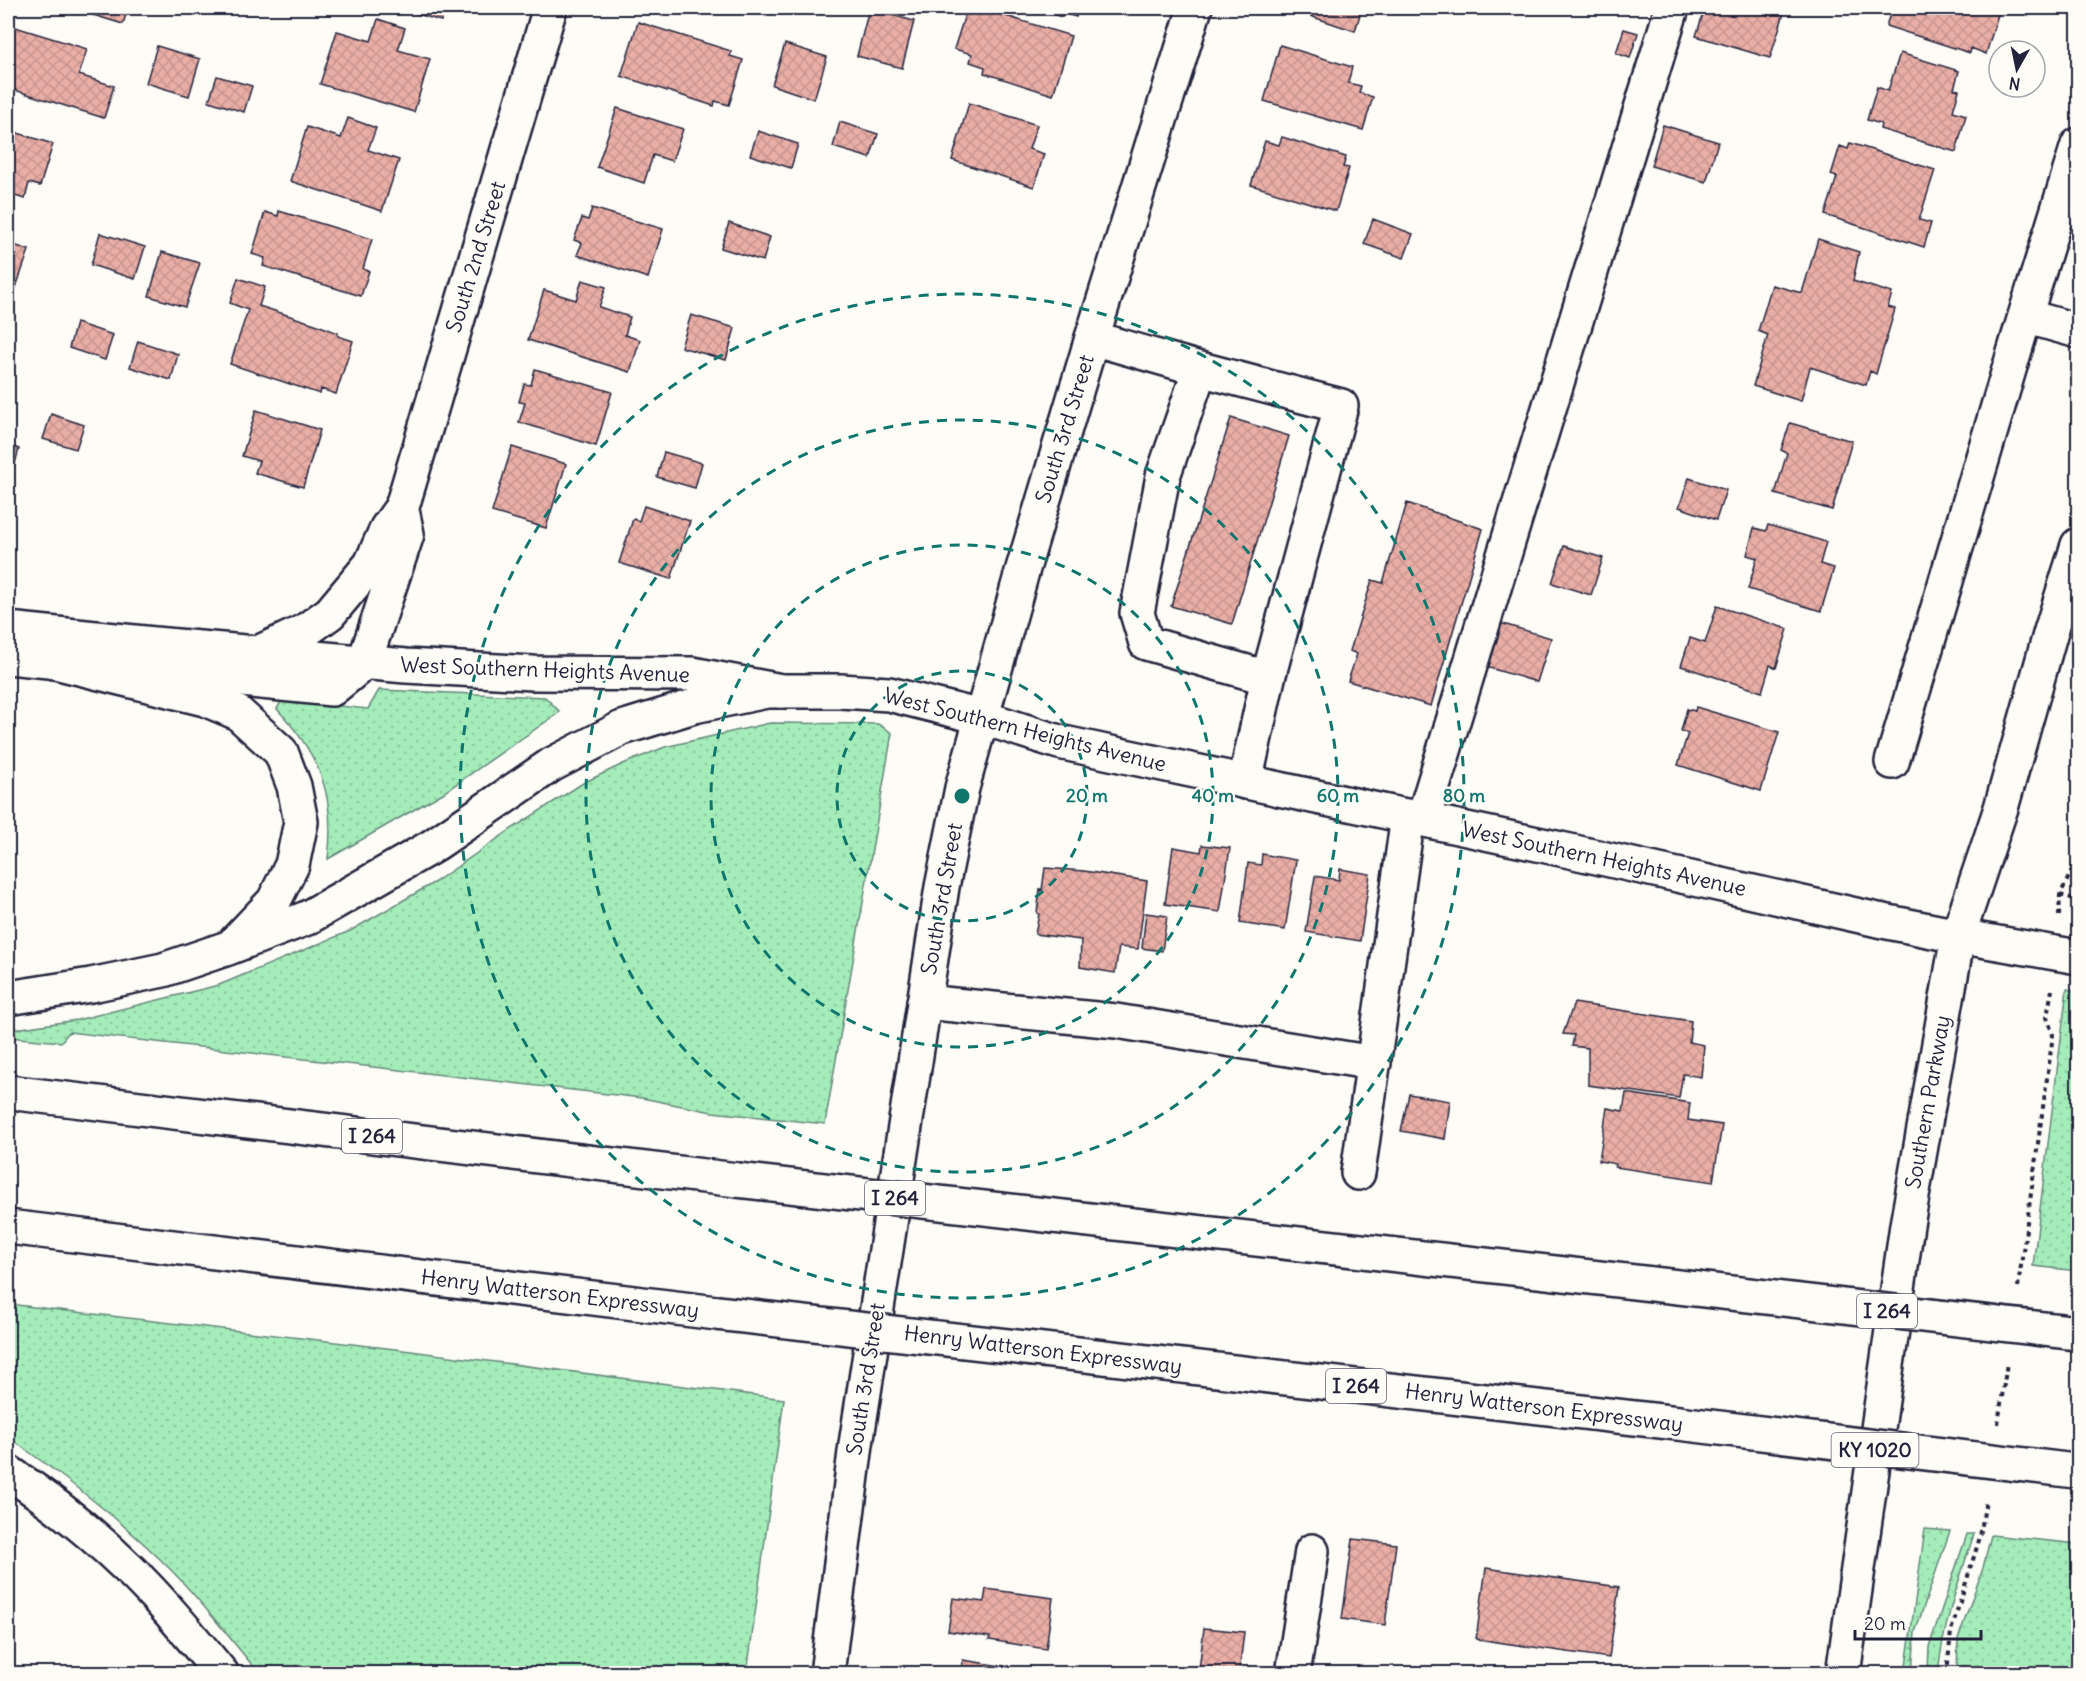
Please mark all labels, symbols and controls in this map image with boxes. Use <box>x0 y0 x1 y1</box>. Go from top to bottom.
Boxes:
north arrow <box>1987 39 2047 99</box>
text: N <box>2008 73 2022 95</box>
street label: South 2nd Street <box>440 178 511 336</box>
street label: South 3rd Street <box>1029 351 1100 506</box>
street label: West Southern Heights Avenue <box>400 651 690 688</box>
street label: West Southern Heights Avenue <box>881 681 1169 778</box>
text: 20 m <box>1066 784 1108 807</box>
text: 40 m <box>1192 784 1234 807</box>
text: 60 m <box>1317 784 1359 807</box>
text: 80 m <box>1443 784 1485 807</box>
centre of rings <box>952 786 972 806</box>
street label: West Southern Heights Avenue <box>1460 815 1749 902</box>
street label: South 3rd Street <box>915 821 968 977</box>
street label: Southern Parkway <box>1899 1013 1956 1191</box>
road number: I 264 <box>342 1119 402 1153</box>
road number: I 264 <box>865 1181 925 1215</box>
street label: Henry Watterson Expressway <box>420 1263 701 1324</box>
road number: I 264 <box>1857 1294 1917 1328</box>
street label: South 3rd Street <box>840 1301 891 1457</box>
street label: Henry Watterson Expressway <box>903 1319 1184 1380</box>
road number: I 264 <box>1326 1369 1386 1403</box>
street label: Henry Watterson Expressway <box>1404 1377 1685 1438</box>
road number: KY 1020 <box>1832 1433 1918 1467</box>
scale bar <box>1855 1603 1981 1641</box>
text: 20 m <box>1864 1612 1906 1635</box>

